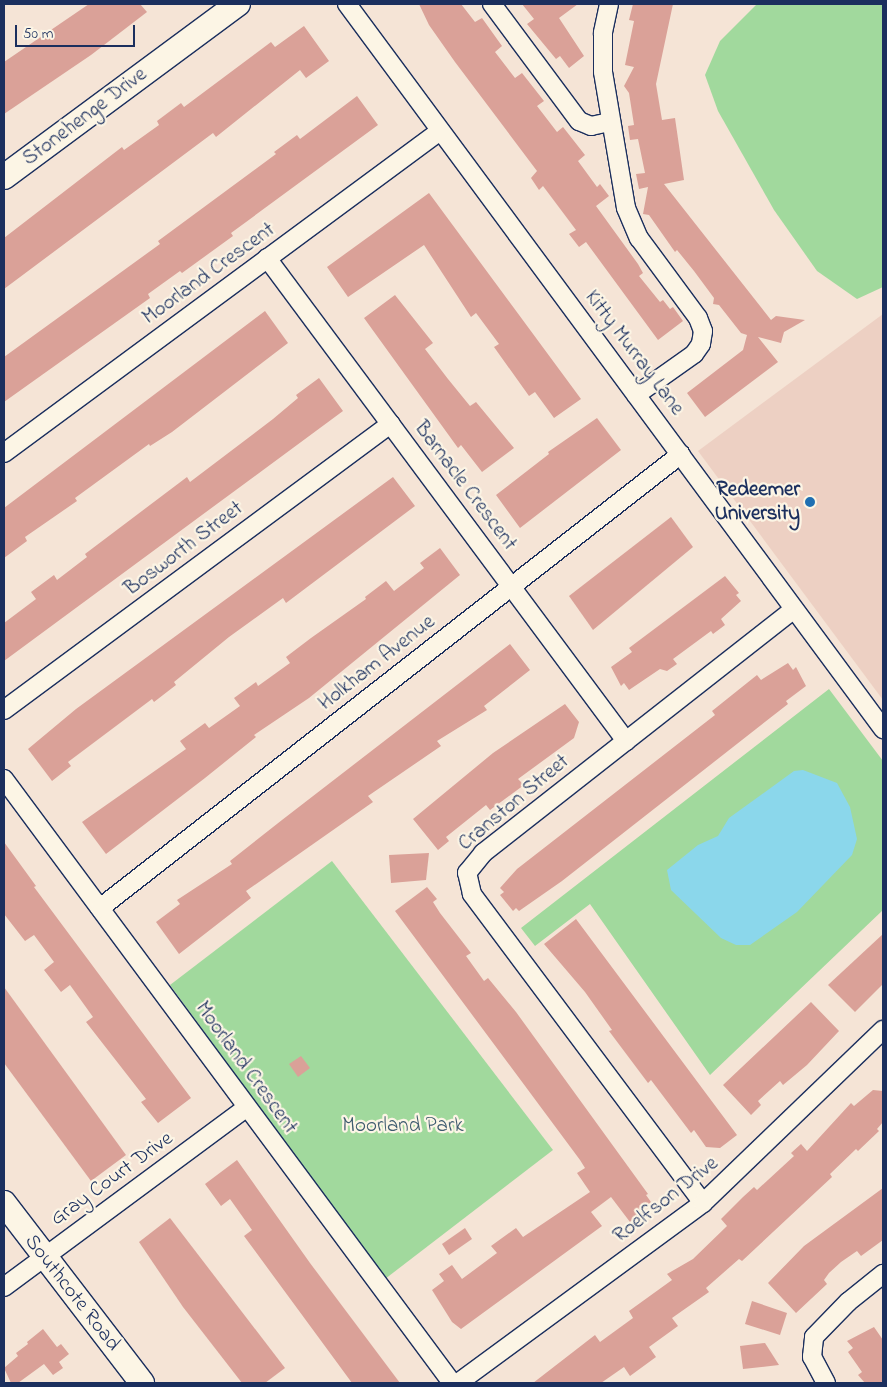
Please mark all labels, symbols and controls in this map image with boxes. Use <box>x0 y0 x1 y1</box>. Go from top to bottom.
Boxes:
scale bar <box>18 15 138 47</box>
text: 50 m <box>23 23 53 45</box>
street label: Stonehenge Drive <box>18 62 152 172</box>
street label: Moorland Crescent <box>138 217 280 331</box>
street label: Kitty Murray Lane <box>579 286 689 420</box>
street label: Barnacle Crescent <box>408 416 522 556</box>
place label: Redeemer University <box>715 477 800 527</box>
street label: Bosworth Street <box>120 496 248 602</box>
marker: Redeemer University <box>804 496 816 508</box>
street label: Holkham Avenue <box>314 610 440 716</box>
street label: Cranston Street <box>453 749 575 857</box>
street label: Moorland Crescent <box>189 997 303 1139</box>
park label: Moorland Park <box>342 1113 464 1139</box>
street label: Gray Court Drive <box>46 1126 178 1232</box>
street label: Roelfson Drive <box>608 1151 724 1249</box>
street label: Southcote Road <box>19 1230 125 1356</box>

